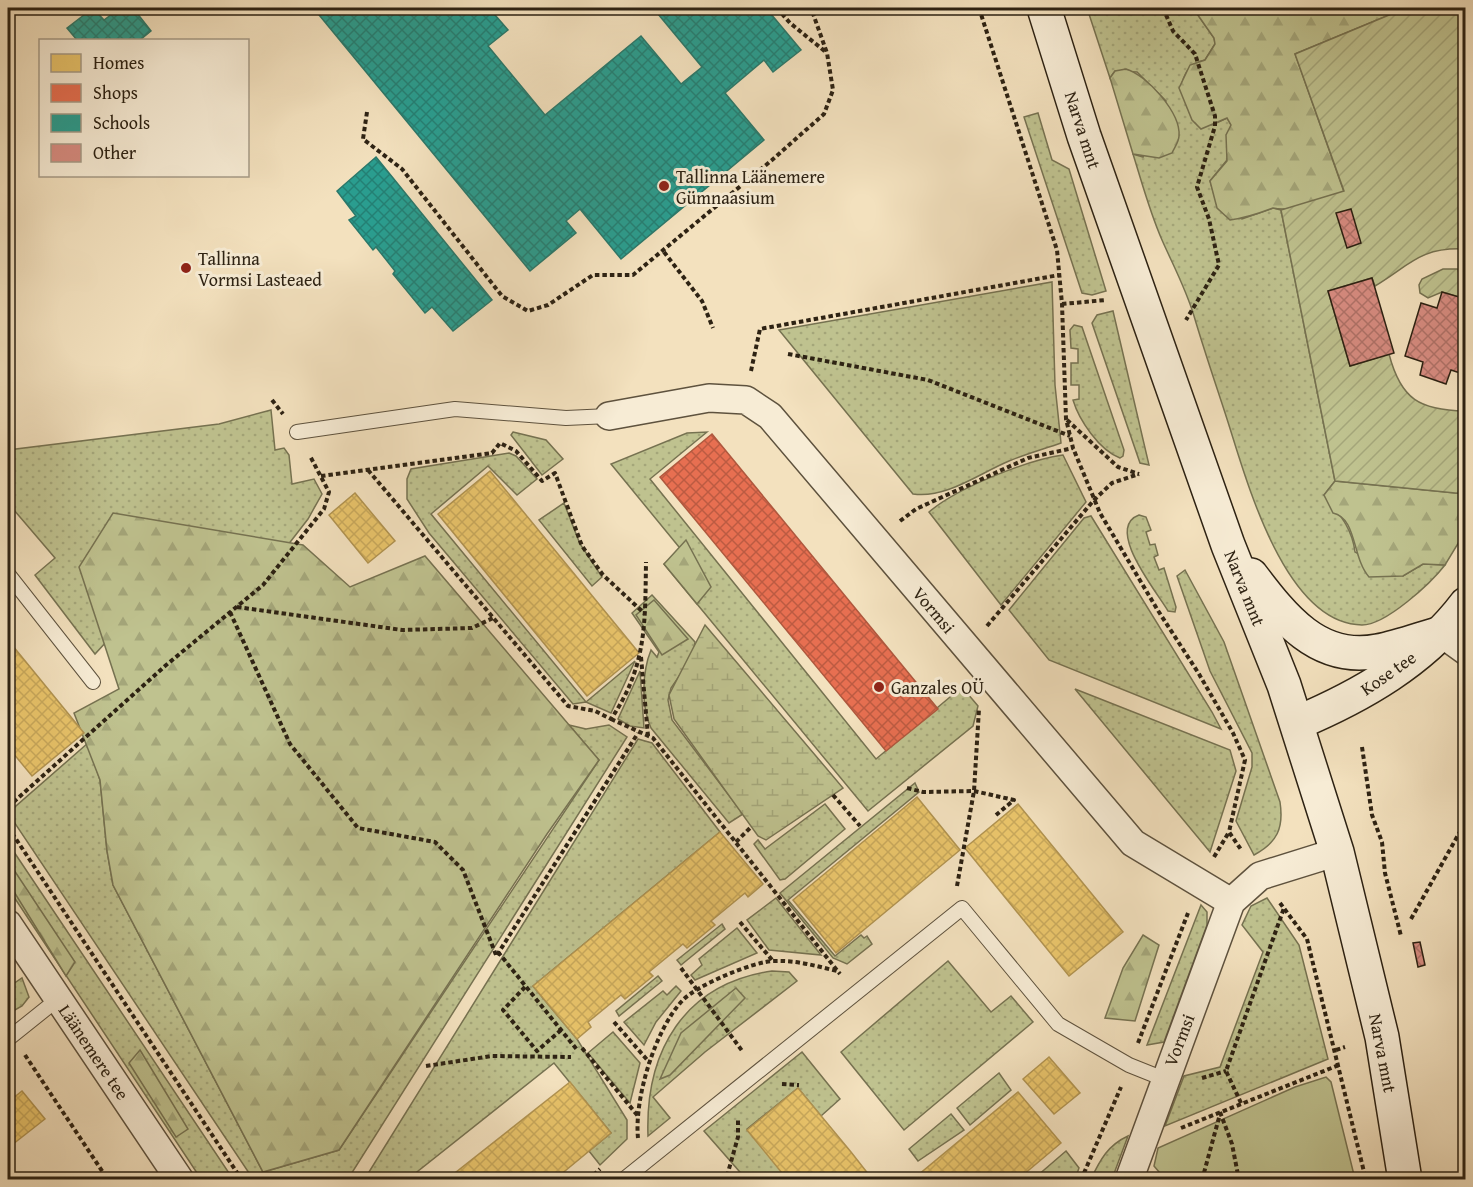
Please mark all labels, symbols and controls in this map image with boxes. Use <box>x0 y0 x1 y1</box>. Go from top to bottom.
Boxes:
legend <box>39 39 249 177</box>
text: Homes <box>93 49 144 76</box>
text: Shops <box>93 79 138 106</box>
street label: Narva mnt <box>1058 88 1108 173</box>
text: Schools <box>93 109 150 136</box>
text: Other <box>93 139 137 166</box>
place label: Tallinna Läänemere Gümnaasium <box>676 163 825 211</box>
marker: Tallinna Läänemere Gümnaasium <box>657 179 671 193</box>
place label: Tallinna Vormsi Lasteaed <box>198 245 322 293</box>
marker: Tallinna Vormsi Lasteaed <box>179 261 193 275</box>
street label: Narva mnt <box>1218 546 1273 631</box>
street label: Vormsi <box>906 581 962 639</box>
street label: Kose tee <box>1355 644 1421 702</box>
place label: Ganzales OÜ <box>891 674 984 701</box>
marker: Ganzales OÜ <box>872 680 886 694</box>
street label: Läänemere tee <box>52 999 136 1105</box>
street label: Vormsi <box>1157 1010 1201 1070</box>
street label: Narva mnt <box>1362 1011 1404 1095</box>

